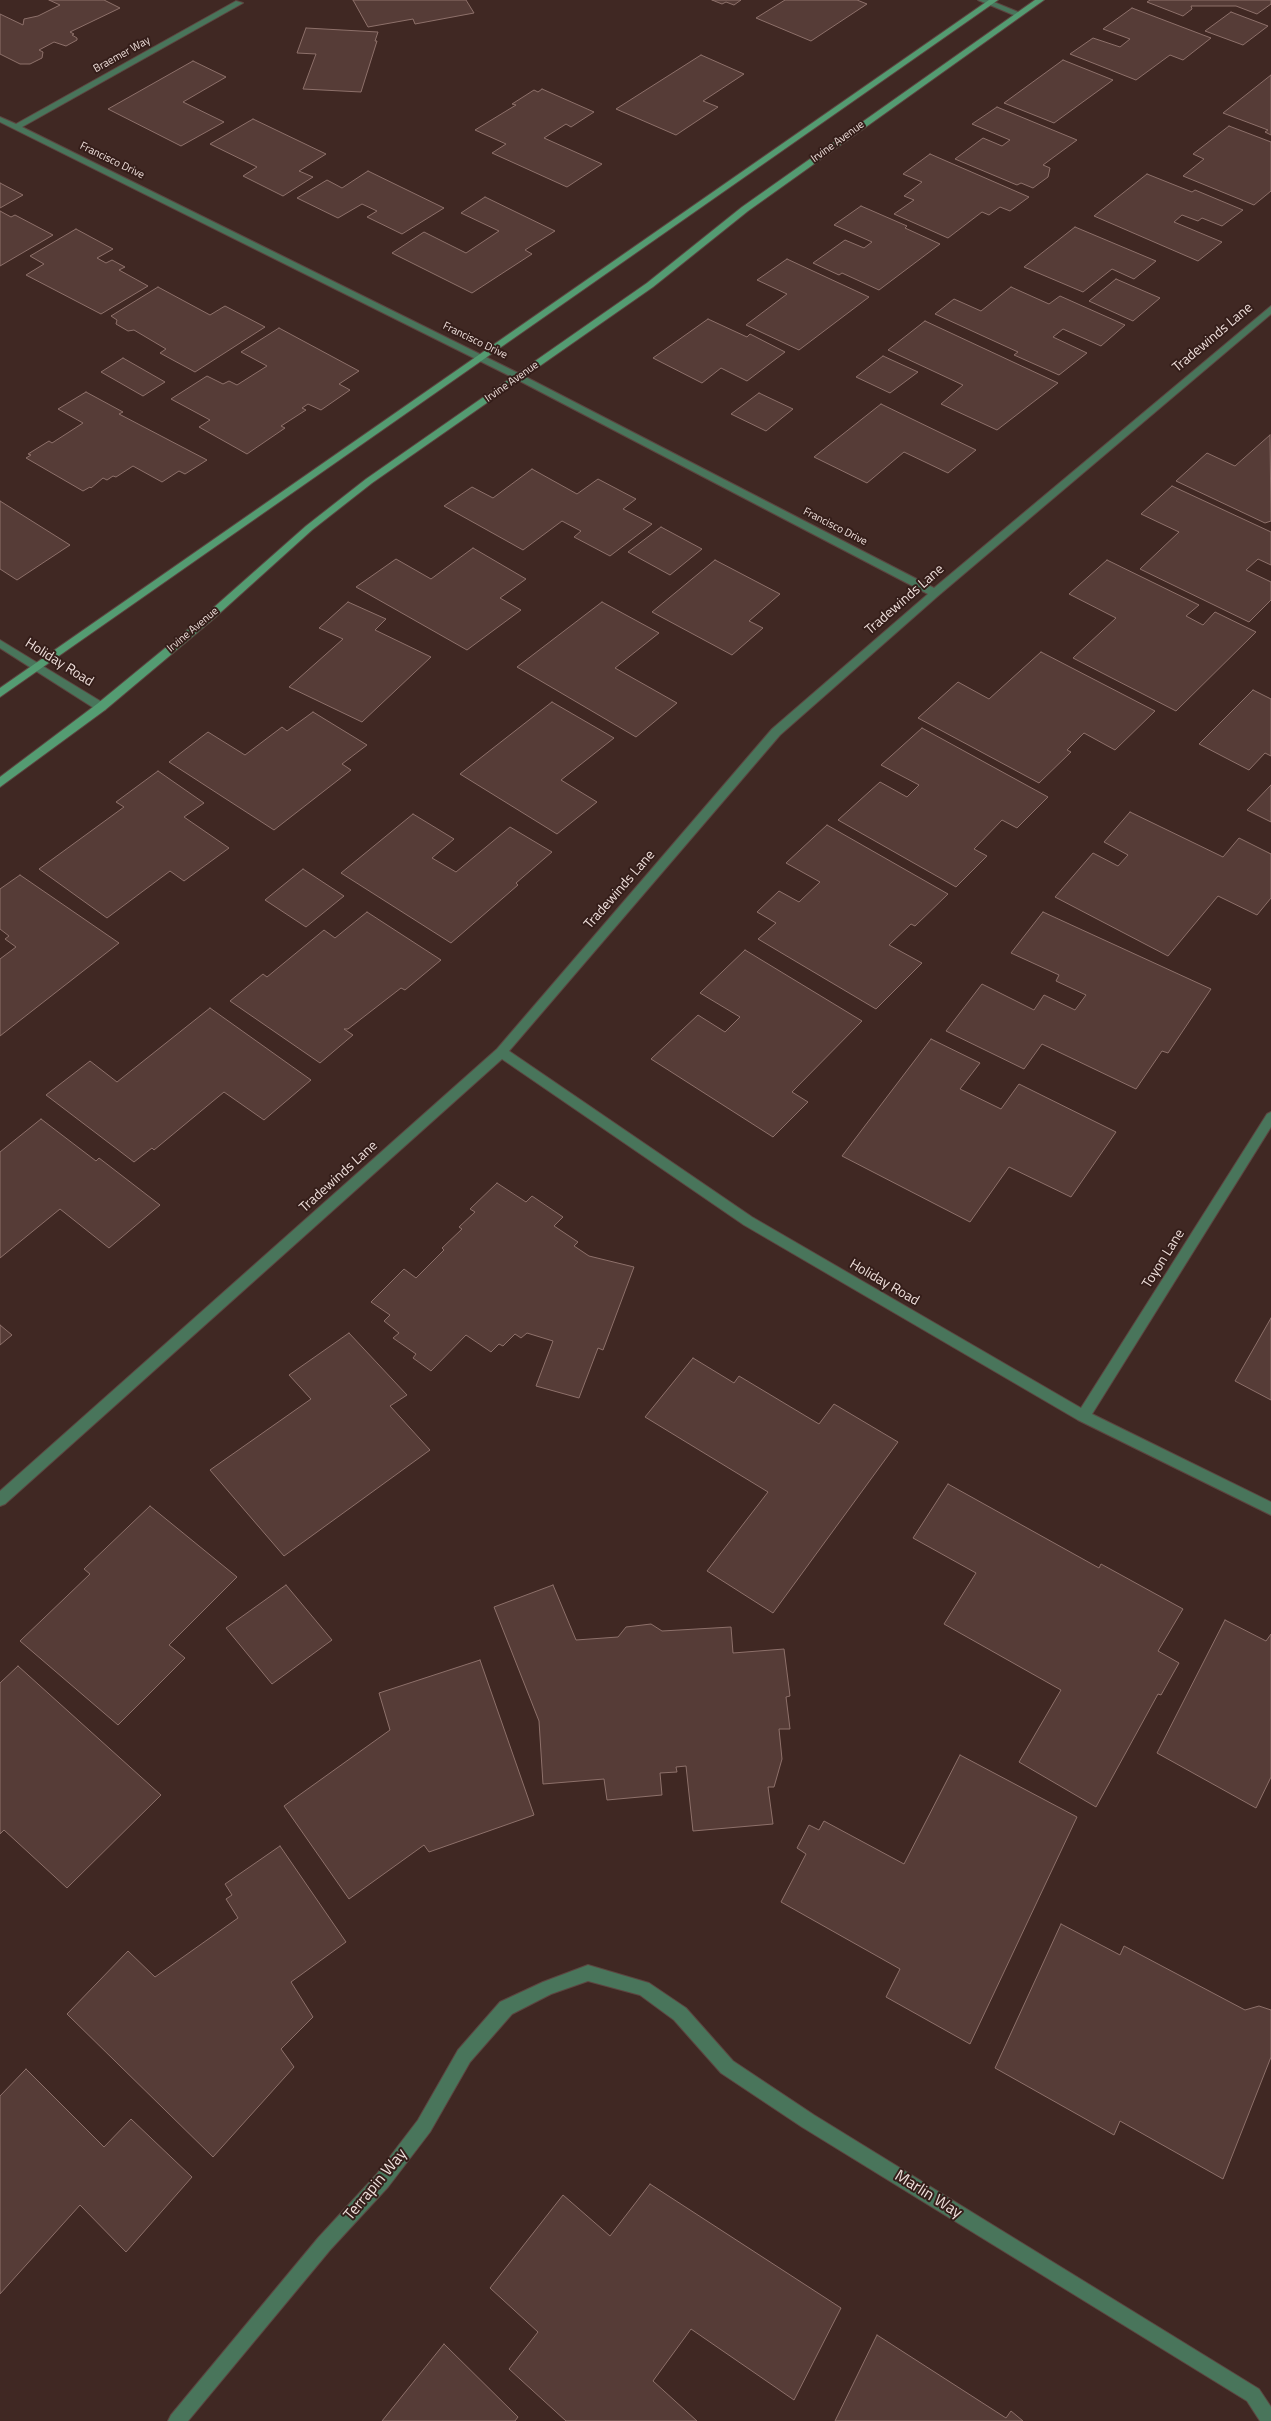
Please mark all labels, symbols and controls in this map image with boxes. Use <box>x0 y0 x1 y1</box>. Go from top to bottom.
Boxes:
street label: Braemer Way <box>91 34 153 76</box>
street label: Irvine Avenue <box>809 118 867 166</box>
street label: Francisco Drive <box>78 140 146 182</box>
street label: Tradewinds Lane <box>1170 300 1256 376</box>
street label: Francisco Drive <box>441 320 509 362</box>
street label: Irvine Avenue <box>483 359 541 405</box>
street label: Francisco Drive <box>801 505 869 549</box>
street label: Tradewinds Lane <box>862 561 948 639</box>
street label: Irvine Avenue <box>165 605 221 655</box>
street label: Holiday Road <box>22 635 96 691</box>
street label: Tradewinds Lane <box>581 847 659 933</box>
street label: Tradewinds Lane <box>297 1138 381 1216</box>
street label: Toyon Lane <box>1139 1226 1189 1292</box>
street label: Holiday Road <box>846 1256 922 1310</box>
street label: Terrapin Way <box>340 2145 412 2225</box>
street label: Marlin Way <box>891 2167 965 2223</box>

